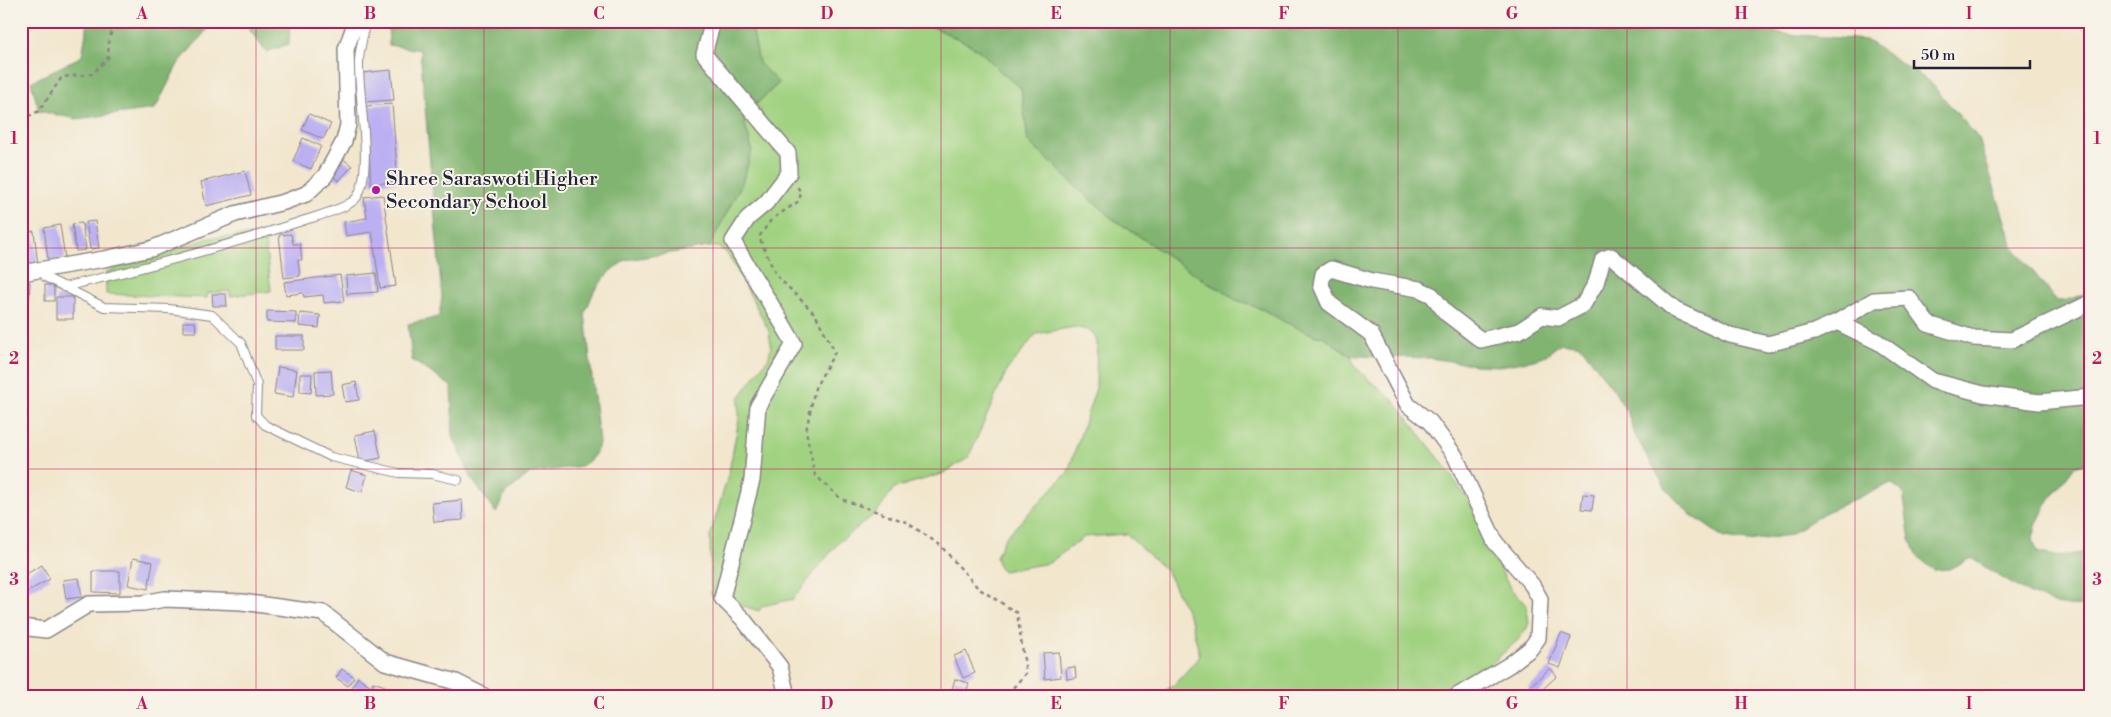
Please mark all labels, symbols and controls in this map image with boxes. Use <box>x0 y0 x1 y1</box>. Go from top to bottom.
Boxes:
text: A <box>135 4 148 24</box>
text: B <box>364 4 376 24</box>
text: C <box>593 4 605 24</box>
text: D <box>821 4 834 24</box>
text: E <box>1050 4 1062 24</box>
text: F <box>1278 4 1290 24</box>
text: G <box>1506 4 1519 24</box>
text: H <box>1734 4 1748 24</box>
text: I <box>1966 4 1972 24</box>
scale bar <box>1914 38 2030 70</box>
text: 50 m <box>1921 46 1955 65</box>
text: 1 <box>10 129 18 149</box>
text: 1 <box>2093 129 2101 149</box>
place label: Shree Saraswoti Higher Secondary School <box>386 167 598 215</box>
marker: Shree Saraswoti Higher Secondary School <box>370 184 382 196</box>
text: 2 <box>9 349 19 369</box>
text: 2 <box>2092 349 2102 369</box>
text: 3 <box>9 570 19 590</box>
text: 3 <box>2092 570 2102 590</box>
text: A <box>135 694 148 714</box>
text: B <box>364 694 376 714</box>
text: C <box>593 694 605 714</box>
text: D <box>821 694 834 714</box>
text: E <box>1050 694 1062 714</box>
text: F <box>1278 694 1290 714</box>
text: G <box>1506 694 1519 714</box>
text: H <box>1734 694 1748 714</box>
text: I <box>1966 694 1972 714</box>

